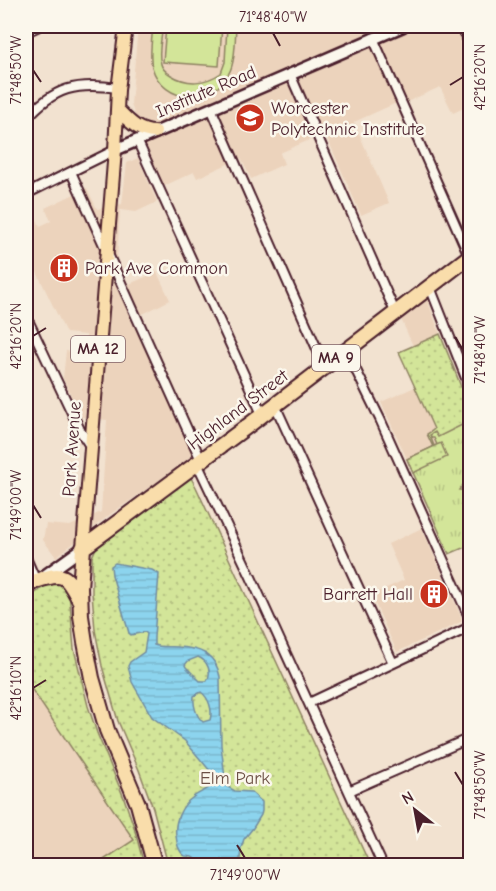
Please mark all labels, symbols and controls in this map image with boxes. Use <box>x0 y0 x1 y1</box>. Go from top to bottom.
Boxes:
text: 71°48'40"W <box>239 8 307 26</box>
text: 71°48'50"W <box>7 35 25 105</box>
text: 42°16'20"N <box>471 44 489 110</box>
street label: Institute Road <box>153 62 259 122</box>
place label: Worcester Polytechnic Institute <box>271 98 424 140</box>
school or university icon: Worcester Polytechnic Institute <box>234 102 266 134</box>
building icon: Park Ave Common <box>48 252 80 284</box>
place label: Park Ave Common <box>85 258 228 279</box>
text: 42°16'20"N <box>7 303 25 369</box>
text: 71°48'40"W <box>471 316 489 384</box>
road number: MA 12 <box>71 336 125 362</box>
road number: MA 9 <box>312 345 360 371</box>
street label: Highland Street <box>184 365 293 455</box>
street label: Park Avenue <box>58 401 86 497</box>
text: 71°49'00"W <box>7 470 25 540</box>
building icon: Barrett Hall <box>418 578 450 610</box>
place label: Barrett Hall <box>323 584 413 605</box>
text: 42°16'10"N <box>7 656 25 720</box>
text: 71°48'50"W <box>471 750 489 820</box>
park label: Elm Park <box>200 768 270 789</box>
north arrow <box>385 780 445 840</box>
text: N <box>399 788 417 808</box>
text: 71°49'00"W <box>210 866 280 884</box>

